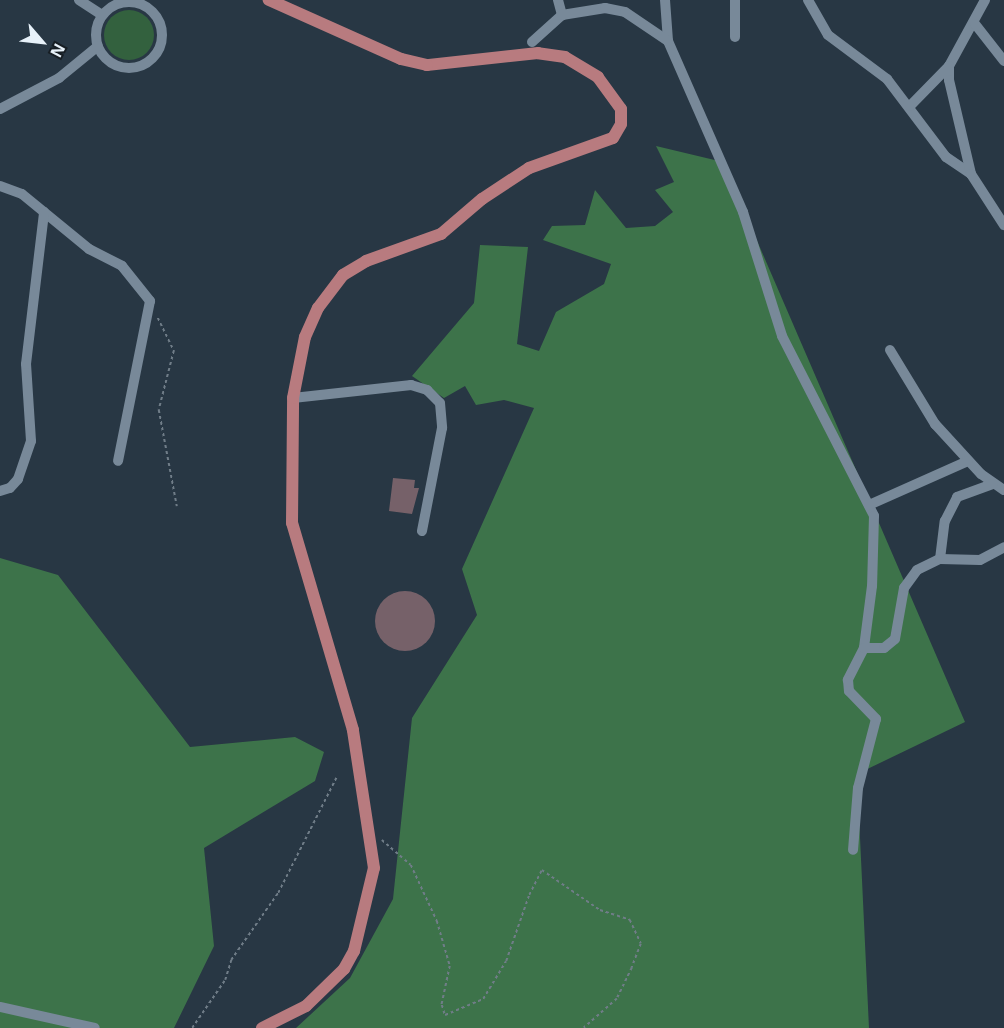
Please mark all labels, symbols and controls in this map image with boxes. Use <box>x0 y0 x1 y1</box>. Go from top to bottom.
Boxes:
north arrow <box>12 12 72 72</box>
text: N <box>45 40 71 61</box>

